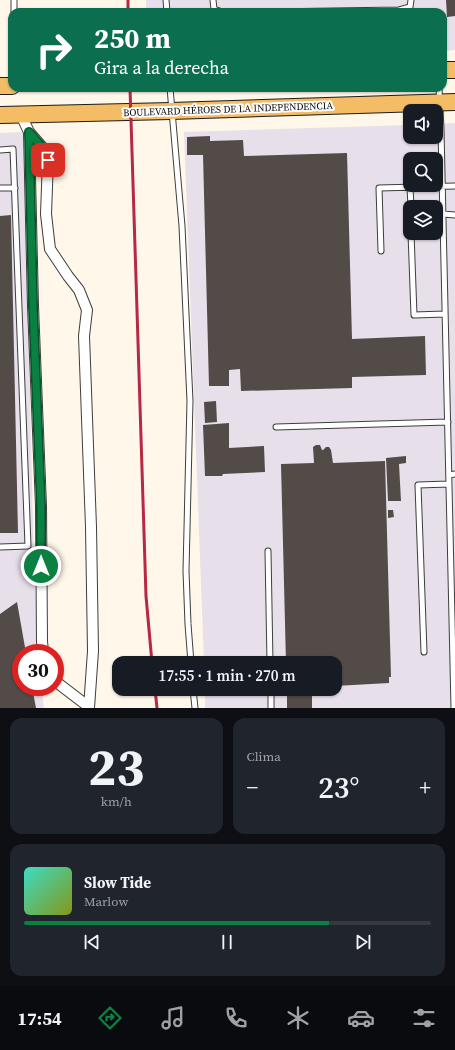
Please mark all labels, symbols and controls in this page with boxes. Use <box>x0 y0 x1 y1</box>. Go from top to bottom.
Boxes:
text: 250 m <box>94 19 171 57</box>
icon: right <box>28 24 80 76</box>
text: Gira a la derecha <box>94 55 229 80</box>
street label: BOULEVARD HÉROES DE LA INDEPENDENCIA <box>123 99 333 119</box>
map controls <box>403 104 443 240</box>
button: sound <box>403 104 443 144</box>
pin <box>31 143 65 177</box>
icon: arrive <box>37 149 59 171</box>
button: search <box>403 152 443 192</box>
button: layers <box>403 200 443 240</box>
position arrow <box>20 545 62 587</box>
speed limit sign: 30 <box>12 644 64 696</box>
text: 17:55 · 1 min · 270 m <box>159 665 295 686</box>
text: 23 <box>88 731 144 802</box>
text: Clima <box>247 748 281 765</box>
text: 23° <box>318 767 359 808</box>
text: − <box>247 772 258 802</box>
text: + <box>419 772 431 802</box>
text: km/h <box>101 793 132 810</box>
text: Slow Tide <box>84 872 151 893</box>
text: Marlow <box>84 893 128 910</box>
icon: previous <box>81 931 103 953</box>
icon: pause <box>216 931 238 953</box>
icon: next <box>352 931 374 953</box>
icon: directions <box>96 1004 124 1032</box>
icon: music <box>159 1004 187 1032</box>
icon: phone <box>222 1004 250 1032</box>
icon: climate <box>284 1004 312 1032</box>
icon: car <box>347 1004 375 1032</box>
icon: filters <box>410 1004 438 1032</box>
text: 17:54 <box>17 1006 62 1031</box>

